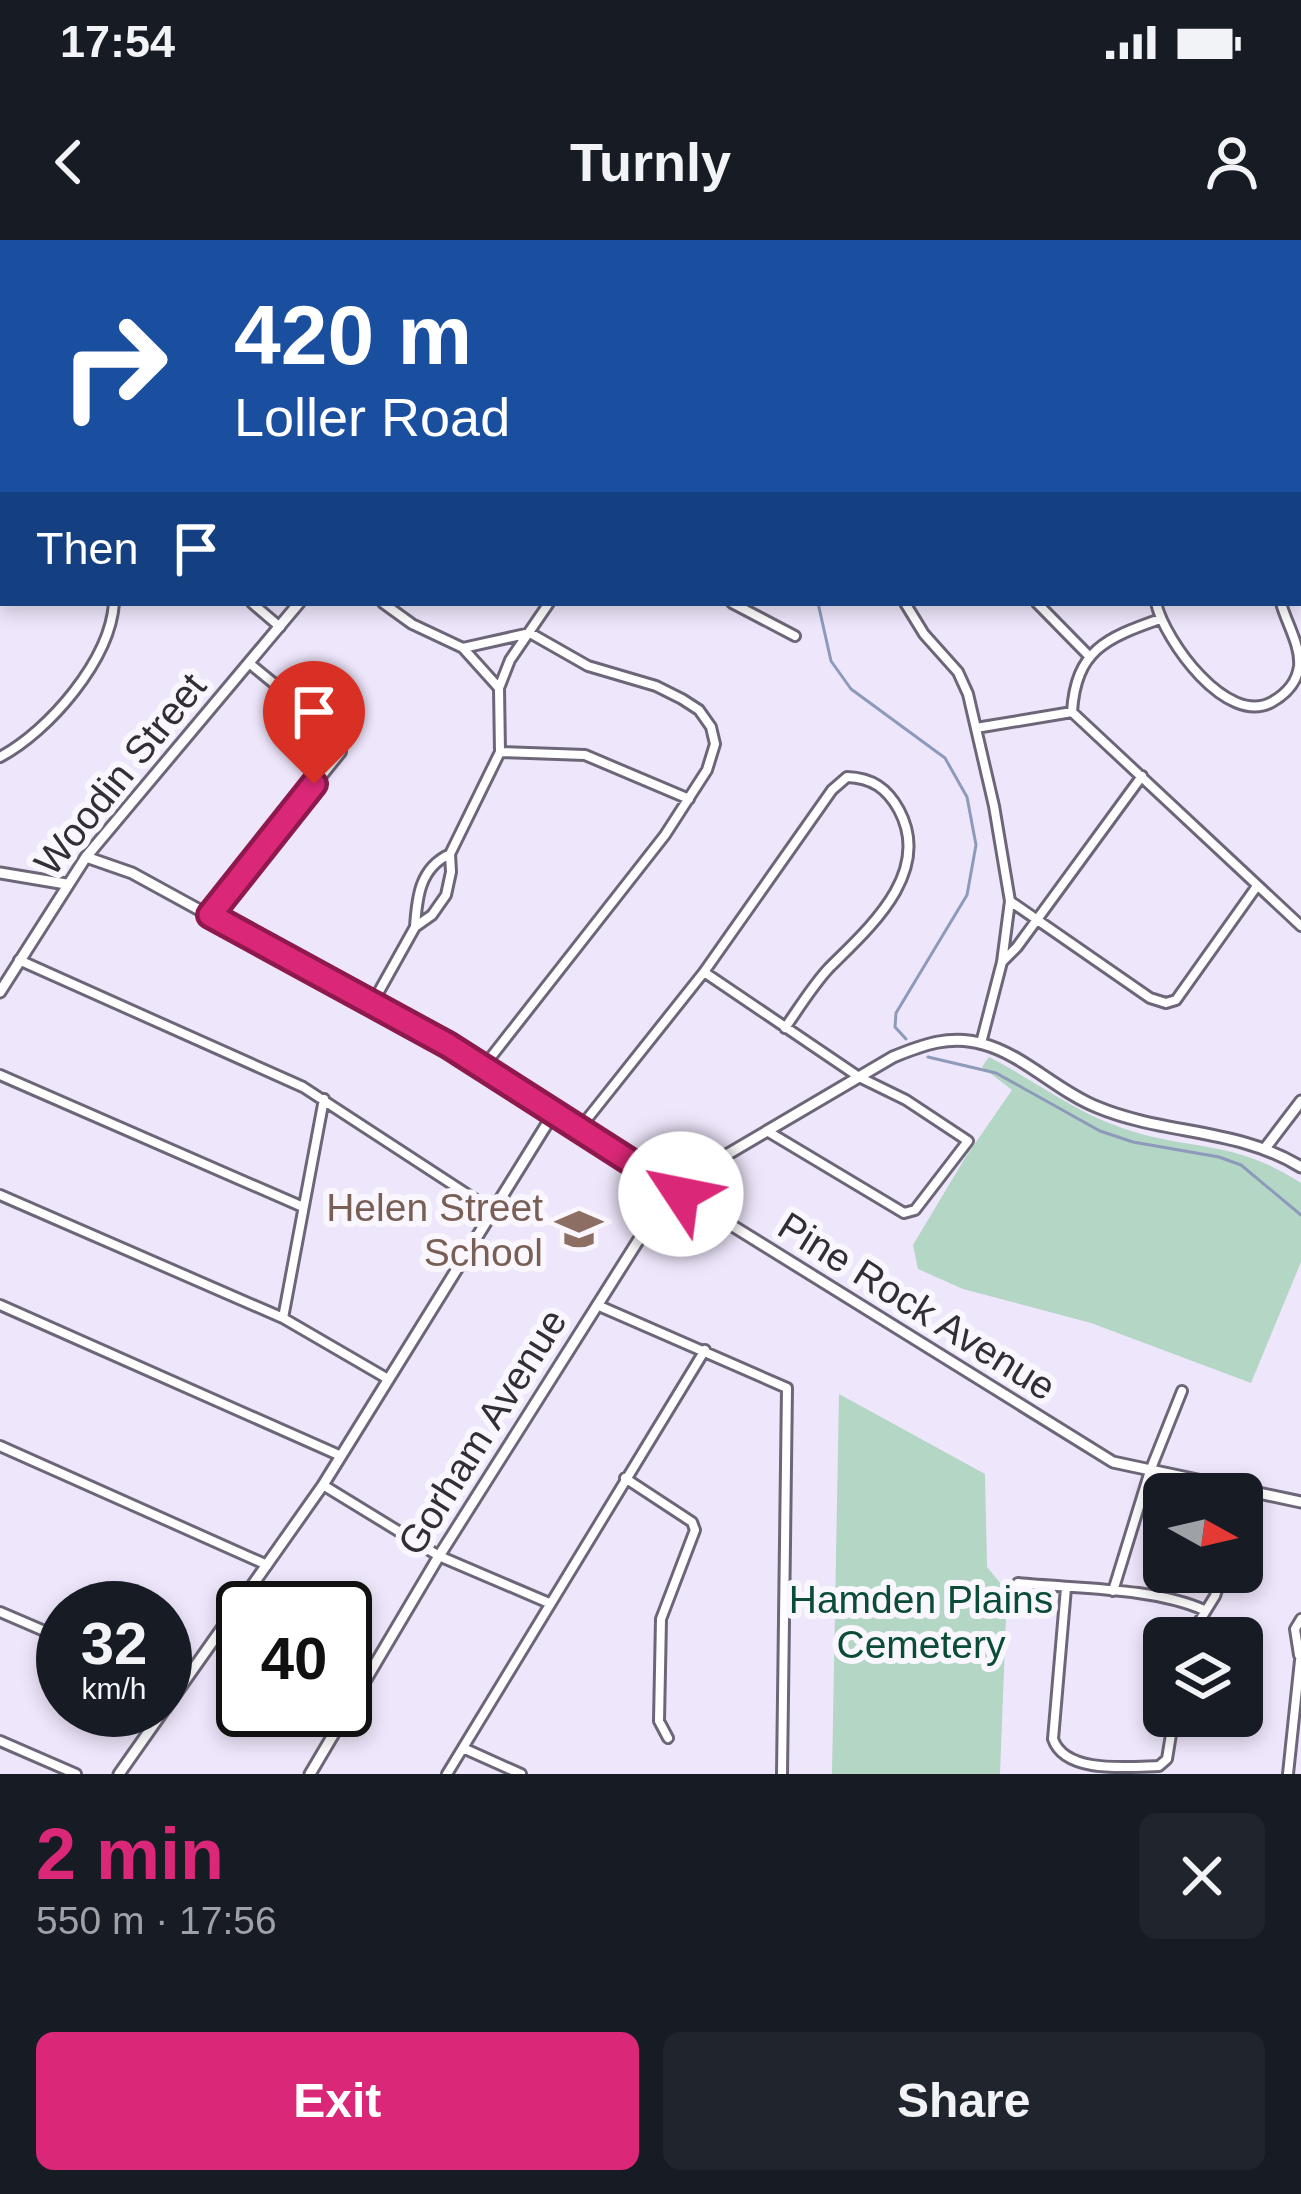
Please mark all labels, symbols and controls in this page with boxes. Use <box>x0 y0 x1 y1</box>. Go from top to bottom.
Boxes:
text: 17:54 <box>60 16 175 67</box>
icon: back <box>36 129 102 195</box>
icon: person <box>1199 129 1265 195</box>
text: Turnly <box>570 132 731 192</box>
icon: right <box>36 288 192 444</box>
text: 420 m <box>234 288 472 382</box>
text: Loller Road <box>234 387 510 447</box>
icon: arrive <box>163 516 229 582</box>
text: Then <box>36 523 139 574</box>
pin <box>263 661 365 784</box>
street label: Woodin Street <box>26 665 214 883</box>
icon: arrive <box>281 679 347 745</box>
position arrow <box>618 1131 744 1257</box>
place label: Helen Street School <box>326 1186 543 1274</box>
school or university icon: Helen Street School <box>554 1204 604 1254</box>
street label: Pine Rock Avenue <box>771 1204 1063 1408</box>
street label: Gorham Avenue <box>389 1301 575 1563</box>
north arrow <box>1143 1473 1263 1593</box>
map controls <box>1143 1473 1263 1737</box>
park label: Hamden Plains Cemetery <box>789 1578 1053 1666</box>
speed limit sign: 40 <box>216 1581 372 1737</box>
text: 32 <box>81 1610 147 1677</box>
button: layers <box>1143 1617 1263 1737</box>
text: km/h <box>81 1672 147 1705</box>
button: close <box>1139 1813 1265 1939</box>
text: 2 min <box>36 1814 224 1894</box>
text: 550 m · 17:56 <box>36 1899 277 1942</box>
button: Exit <box>36 2032 639 2170</box>
button: Share <box>663 2032 1265 2170</box>

